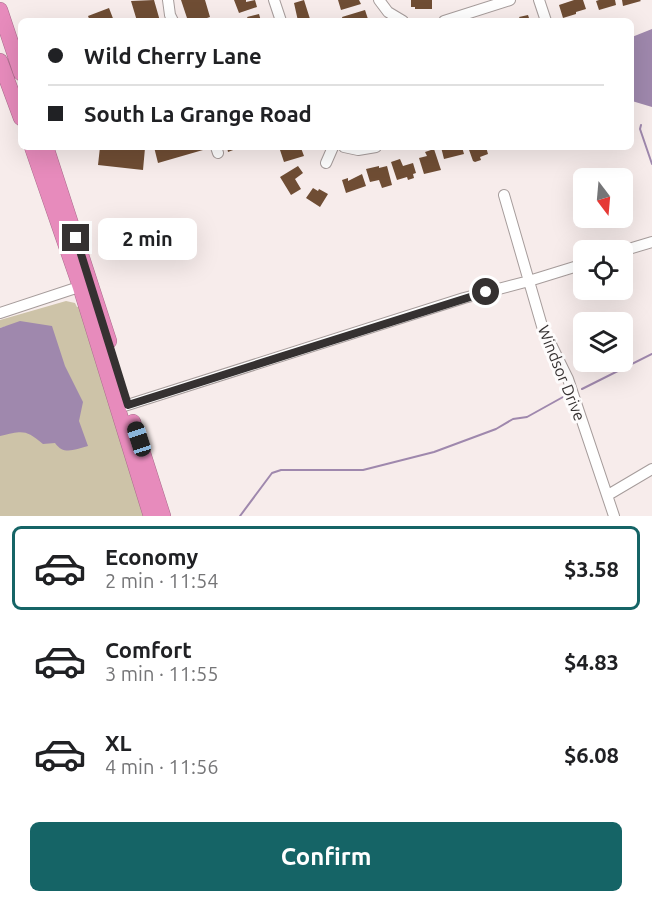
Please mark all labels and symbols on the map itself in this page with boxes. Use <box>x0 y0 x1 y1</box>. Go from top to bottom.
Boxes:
north arrow <box>573 168 633 228</box>
callout: 2 min <box>97 217 196 259</box>
route end <box>62 224 89 251</box>
route start <box>472 278 499 305</box>
street label: Windsor Drive <box>535 323 589 423</box>
car <box>125 419 153 459</box>

